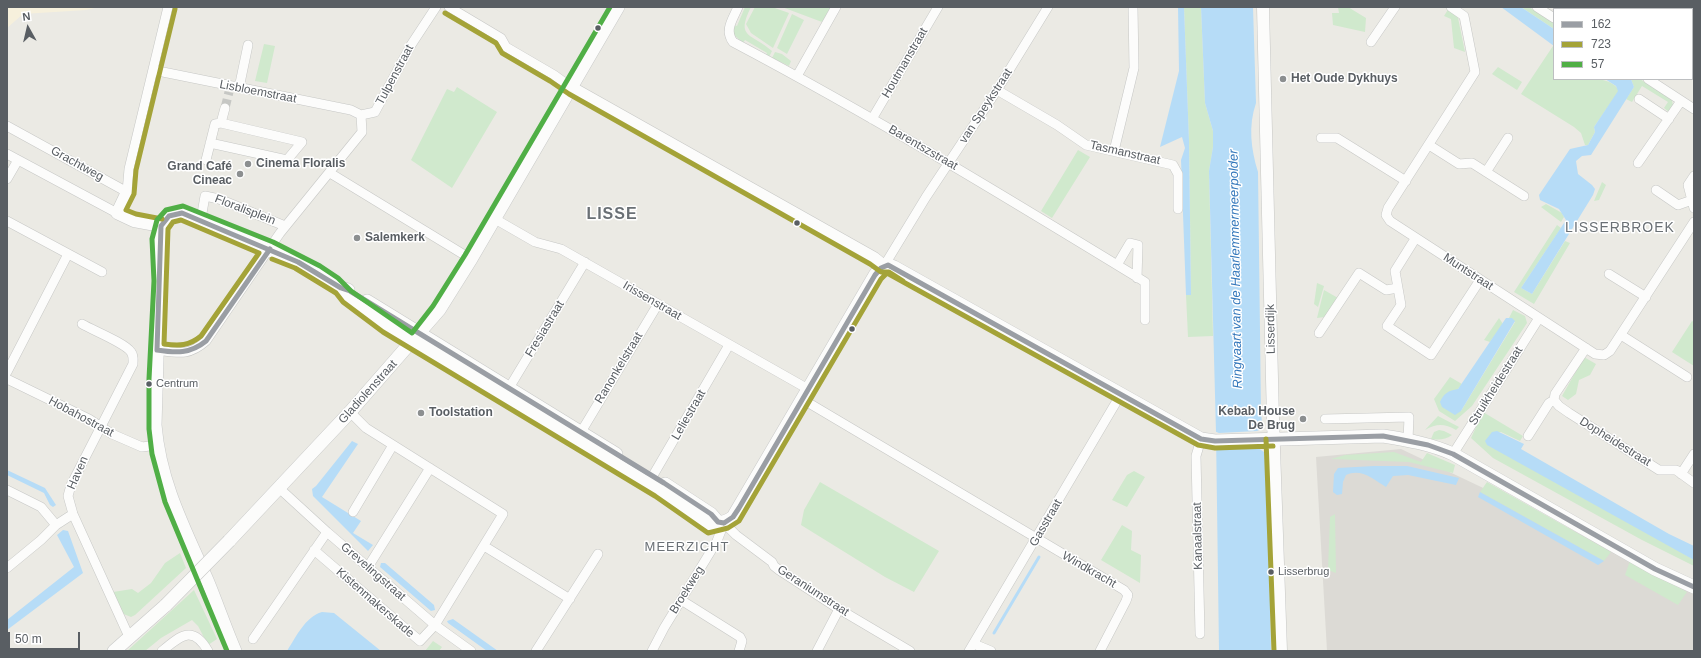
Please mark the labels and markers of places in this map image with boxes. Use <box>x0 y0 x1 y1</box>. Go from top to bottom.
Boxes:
unlabelled marker <box>593 23 603 33</box>
place label: Het Oude Dykhuys <box>1291 72 1398 86</box>
marker: Het Oude Dykhuys <box>1278 74 1288 84</box>
place label: Cinema Floralis <box>256 157 345 171</box>
marker: Cinema Floralis <box>243 159 253 169</box>
place label: Grand Café Cineac <box>167 160 232 188</box>
marker: Grand Café Cineac <box>235 169 245 179</box>
unlabelled marker <box>792 218 802 228</box>
place label: Salemkerk <box>365 231 425 245</box>
marker: Salemkerk <box>352 233 362 243</box>
unlabelled marker <box>847 324 857 334</box>
place label: Centrum <box>156 377 198 391</box>
marker: Centrum <box>144 379 154 389</box>
place label: Kebab House De Brug <box>1218 405 1295 433</box>
place label: Toolstation <box>429 406 493 420</box>
marker: Toolstation <box>416 408 426 418</box>
marker: Kebab House De Brug <box>1298 414 1308 424</box>
place label: Lisserbrug <box>1278 565 1329 579</box>
marker: Lisserbrug <box>1266 567 1276 577</box>

